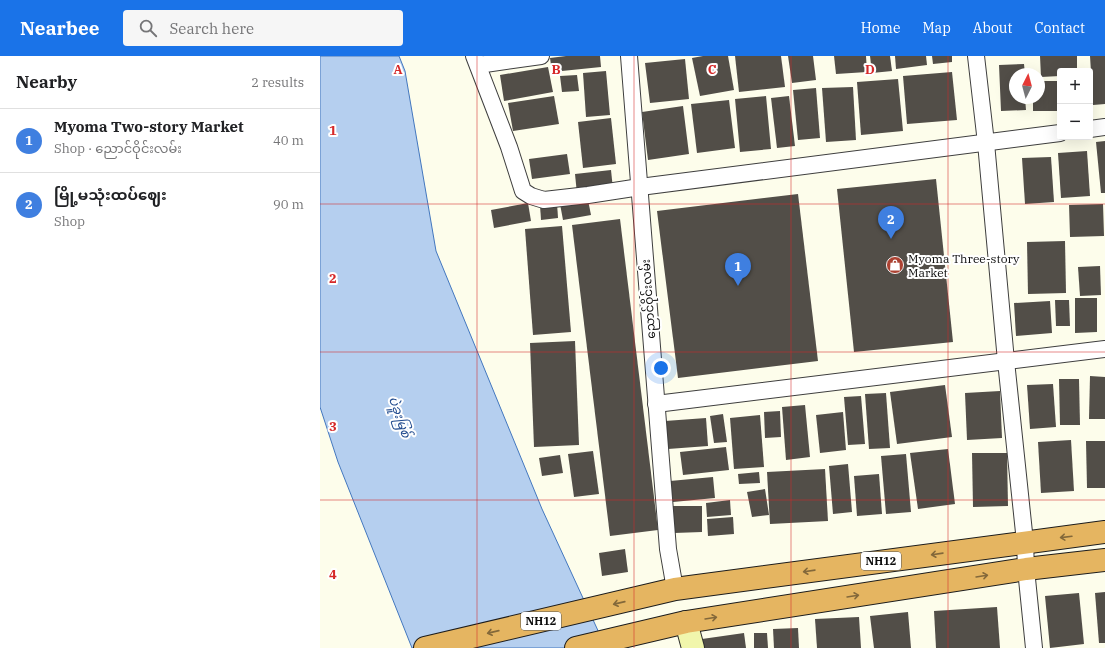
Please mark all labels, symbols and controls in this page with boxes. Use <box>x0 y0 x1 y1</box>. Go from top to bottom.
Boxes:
search box <box>123 10 403 46</box>
text: Nearbee <box>20 16 99 40</box>
icon: search <box>137 17 159 39</box>
text: Search here <box>169 19 254 38</box>
text: Home <box>861 19 900 37</box>
text: Map <box>922 19 951 37</box>
text: About <box>973 19 1012 37</box>
text: Contact <box>1034 19 1085 37</box>
text: A <box>393 61 403 78</box>
text: B <box>551 61 561 78</box>
text: C <box>708 61 717 78</box>
text: D <box>865 61 875 78</box>
north arrow <box>1009 68 1045 104</box>
map controls <box>1057 68 1093 140</box>
button: + <box>1057 68 1093 104</box>
text: Nearby <box>16 71 77 93</box>
text: 2 results <box>251 74 304 91</box>
button: − <box>1057 104 1093 140</box>
text: Myoma Two-story Market <box>54 117 244 136</box>
text: 1 <box>329 122 337 139</box>
text: 1 <box>25 132 33 149</box>
text: 40 m <box>273 132 304 149</box>
text: Shop · ညောင်ဝိုင်းလမ်း <box>54 140 182 157</box>
text: မြို့မသုံးထပ်ဈေး <box>54 185 167 204</box>
text: 2 <box>25 196 33 213</box>
text: 90 m <box>273 196 304 213</box>
pin: 2 <box>878 206 904 239</box>
text: Shop <box>54 213 85 230</box>
place label: Myoma Three-story Market <box>908 251 1020 280</box>
pin: 1 <box>725 253 751 286</box>
shop icon: Myoma Three-story Market <box>885 255 905 275</box>
street label: ညောင်ဝိုင်းလမ်း <box>637 258 661 339</box>
text: 2 <box>329 270 337 287</box>
your location <box>651 358 671 378</box>
water label: ပဲခူးမြစ် <box>382 394 416 442</box>
text: 3 <box>329 418 337 435</box>
one-way arrow <box>1060 533 1073 541</box>
one-way arrow <box>931 550 944 558</box>
road number: NH12 <box>861 552 901 570</box>
text: 4 <box>329 566 337 583</box>
one-way arrow <box>803 567 816 575</box>
one-way arrow <box>975 572 988 580</box>
one-way arrow <box>846 592 859 600</box>
one-way arrow <box>613 599 626 607</box>
road number: NH12 <box>521 612 561 630</box>
one-way arrow <box>704 614 717 622</box>
one-way arrow <box>486 629 499 637</box>

